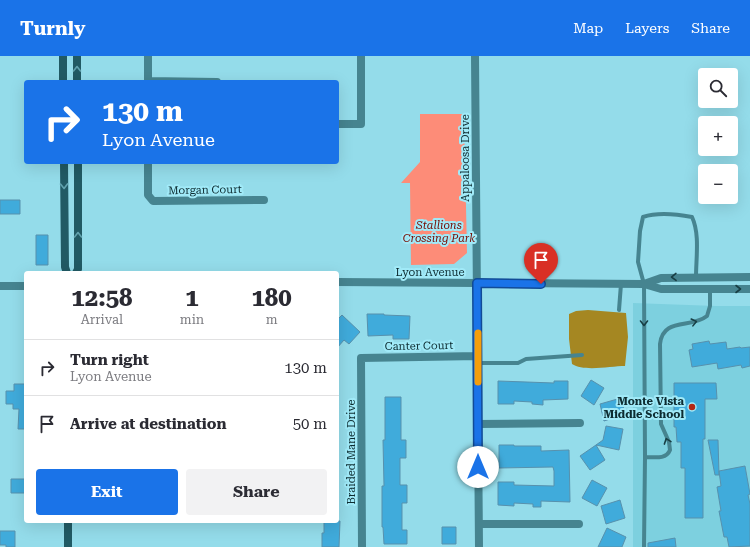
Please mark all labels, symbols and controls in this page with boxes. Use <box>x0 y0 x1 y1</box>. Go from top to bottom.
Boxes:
text: Turnly <box>20 17 85 40</box>
text: Map <box>573 20 603 36</box>
text: Layers <box>625 20 669 36</box>
text: Share <box>691 20 730 36</box>
one-way arrow <box>73 66 81 72</box>
map controls <box>698 68 738 204</box>
button: search <box>698 68 738 108</box>
text: 130 m <box>102 95 183 128</box>
icon: right <box>36 96 88 148</box>
street label: Appaloosa Drive <box>459 114 472 202</box>
button: + <box>698 116 738 156</box>
text: Lyon Avenue <box>102 129 215 150</box>
button: − <box>698 164 738 204</box>
one-way arrow <box>60 183 68 189</box>
street label: Morgan Court <box>168 183 242 197</box>
park label: Stallions Crossing Park <box>403 219 475 245</box>
one-way arrow <box>74 232 82 238</box>
pin <box>524 243 558 284</box>
icon: arrive <box>530 249 552 271</box>
street label: Lyon Avenue <box>396 266 465 279</box>
one-way arrow <box>671 273 677 281</box>
text: 12:58 <box>71 284 133 312</box>
text: 1 <box>185 284 199 312</box>
text: 180 <box>251 284 292 312</box>
one-way arrow <box>735 285 741 293</box>
text: Arrival <box>81 312 123 327</box>
text: min <box>180 312 204 327</box>
text: m <box>266 312 278 327</box>
one-way arrow <box>691 318 697 326</box>
one-way arrow <box>640 320 648 326</box>
street label: Canter Court <box>385 339 453 353</box>
text: Turn right <box>70 351 149 369</box>
icon: right <box>36 357 58 379</box>
text: 130 m <box>284 359 327 377</box>
text: Lyon Avenue <box>70 369 152 384</box>
place label: Monte Vista Middle School <box>604 395 685 421</box>
street label: Braided Mane Drive <box>345 399 358 505</box>
marker: Monte Vista Middle School <box>687 402 697 412</box>
icon: arrive <box>36 413 58 435</box>
text: Arrive at destination <box>70 415 226 433</box>
text: 50 m <box>293 415 327 433</box>
one-way arrow <box>664 438 672 445</box>
position arrow <box>457 446 499 488</box>
button: Exit <box>36 469 178 515</box>
button: Share <box>186 469 327 515</box>

